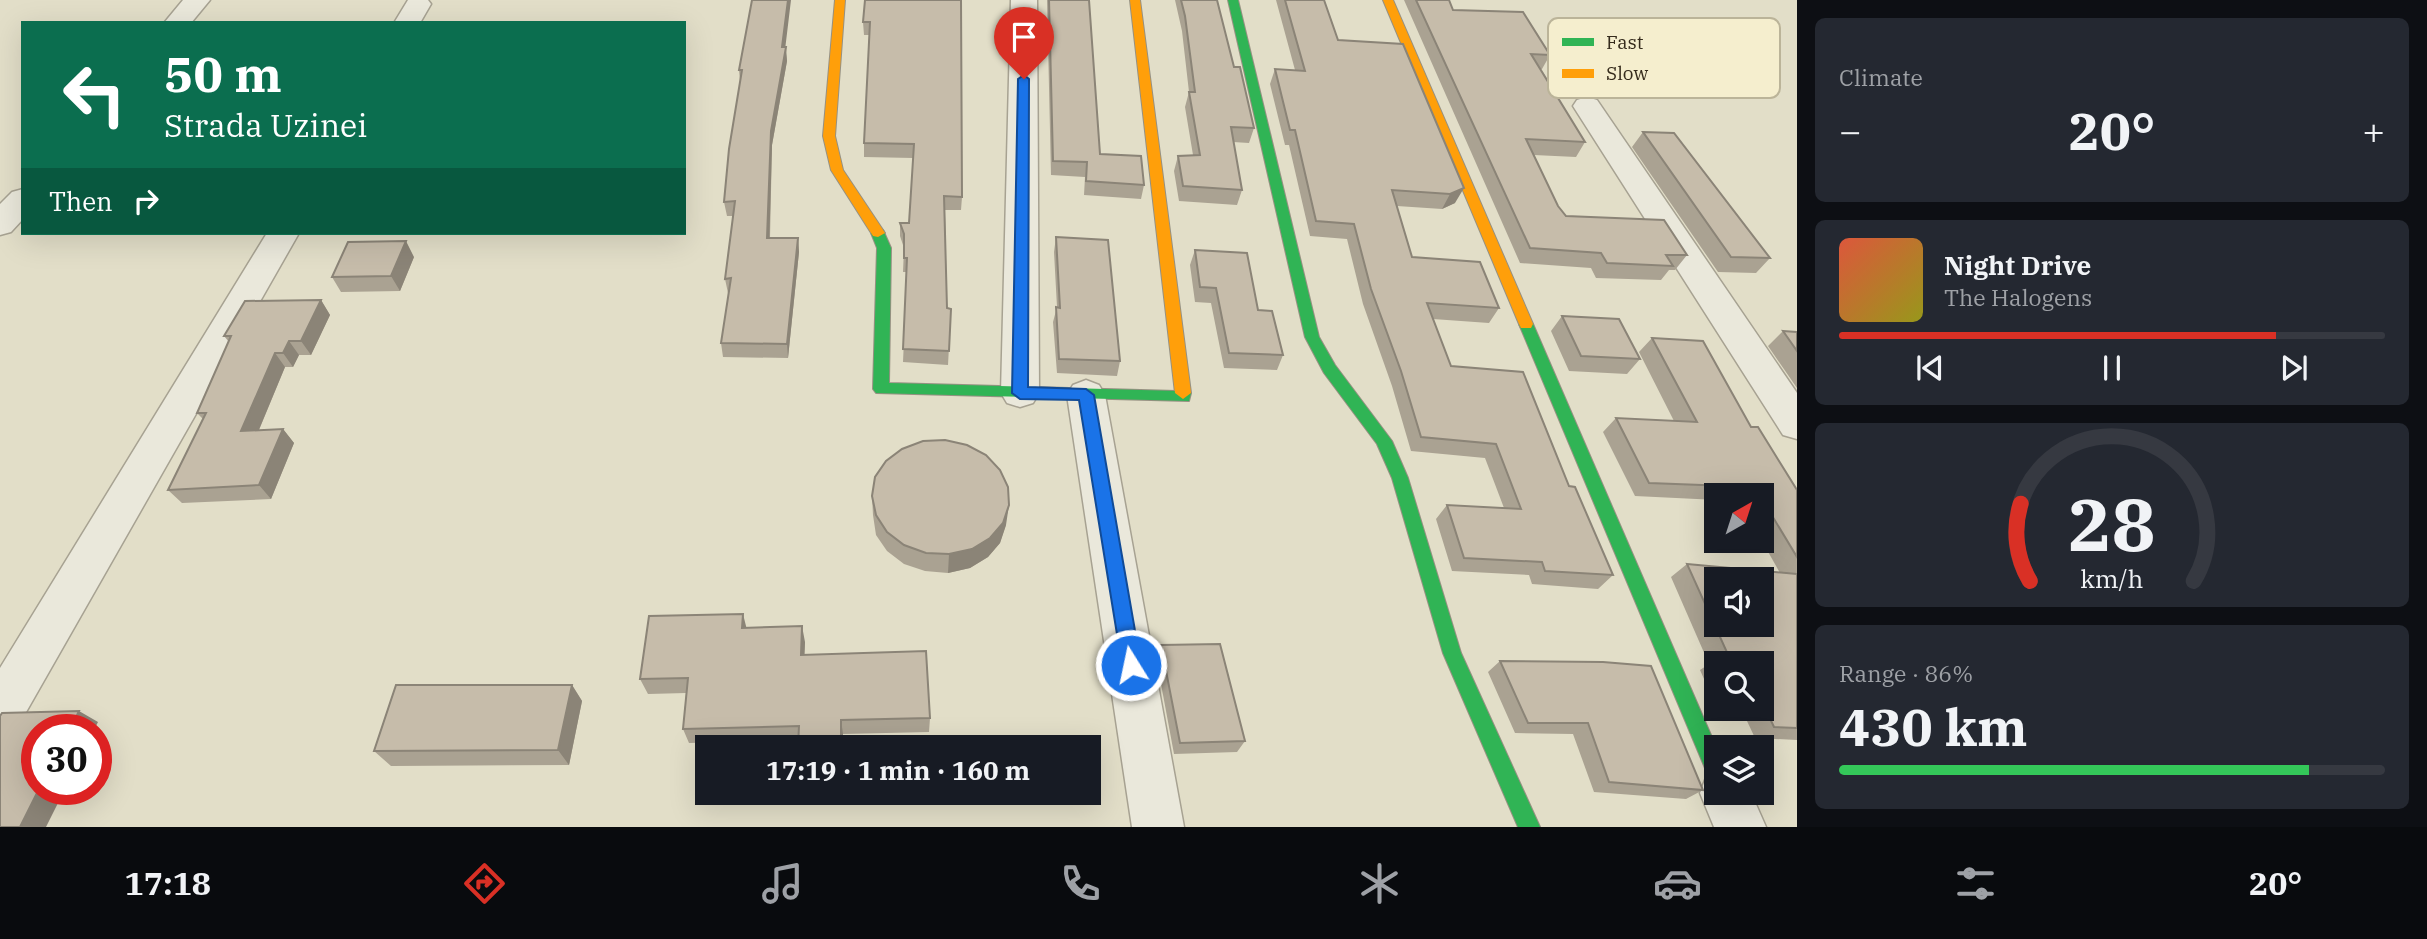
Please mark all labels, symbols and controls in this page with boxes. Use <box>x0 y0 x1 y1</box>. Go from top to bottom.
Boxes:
pin <box>994 7 1054 79</box>
icon: arrive <box>1005 18 1043 56</box>
legend <box>1548 18 1780 98</box>
text: Fast <box>1606 30 1644 54</box>
text: 50 m <box>164 42 282 105</box>
icon: left <box>49 49 140 140</box>
text: Slow <box>1606 61 1648 85</box>
text: Climate <box>1839 62 1923 92</box>
text: 20° <box>2069 97 2155 164</box>
text: Strada Uzinei <box>164 104 367 146</box>
text: − <box>1839 106 1862 155</box>
text: + <box>2362 106 2385 155</box>
icon: right <box>127 182 165 220</box>
text: Then <box>49 184 113 218</box>
text: Night Drive <box>1944 248 2091 282</box>
text: The Halogens <box>1944 282 2092 312</box>
icon: previous <box>1911 349 1949 387</box>
icon: pause <box>2093 349 2131 387</box>
icon: next <box>2275 349 2313 387</box>
text: 28 <box>2068 476 2156 571</box>
north arrow <box>1704 483 1774 553</box>
map controls <box>1704 483 1774 805</box>
text: km/h <box>2080 561 2144 594</box>
button: sound <box>1704 567 1774 637</box>
position arrow <box>1094 628 1168 702</box>
button: search <box>1704 651 1774 721</box>
text: Range · 86% <box>1839 658 1973 688</box>
text: 430 km <box>1839 693 2028 760</box>
speed limit sign: 30 <box>21 714 112 805</box>
button: layers <box>1704 735 1774 805</box>
text: 17:19 · 1 min · 160 m <box>766 753 1030 787</box>
icon: directions <box>460 859 509 908</box>
icon: music <box>758 859 807 908</box>
icon: phone <box>1056 859 1105 908</box>
icon: climate <box>1355 859 1404 908</box>
icon: car <box>1653 859 1702 908</box>
icon: filters <box>1951 859 2000 908</box>
text: 17:18 <box>125 862 211 904</box>
text: 20° <box>2249 862 2302 904</box>

